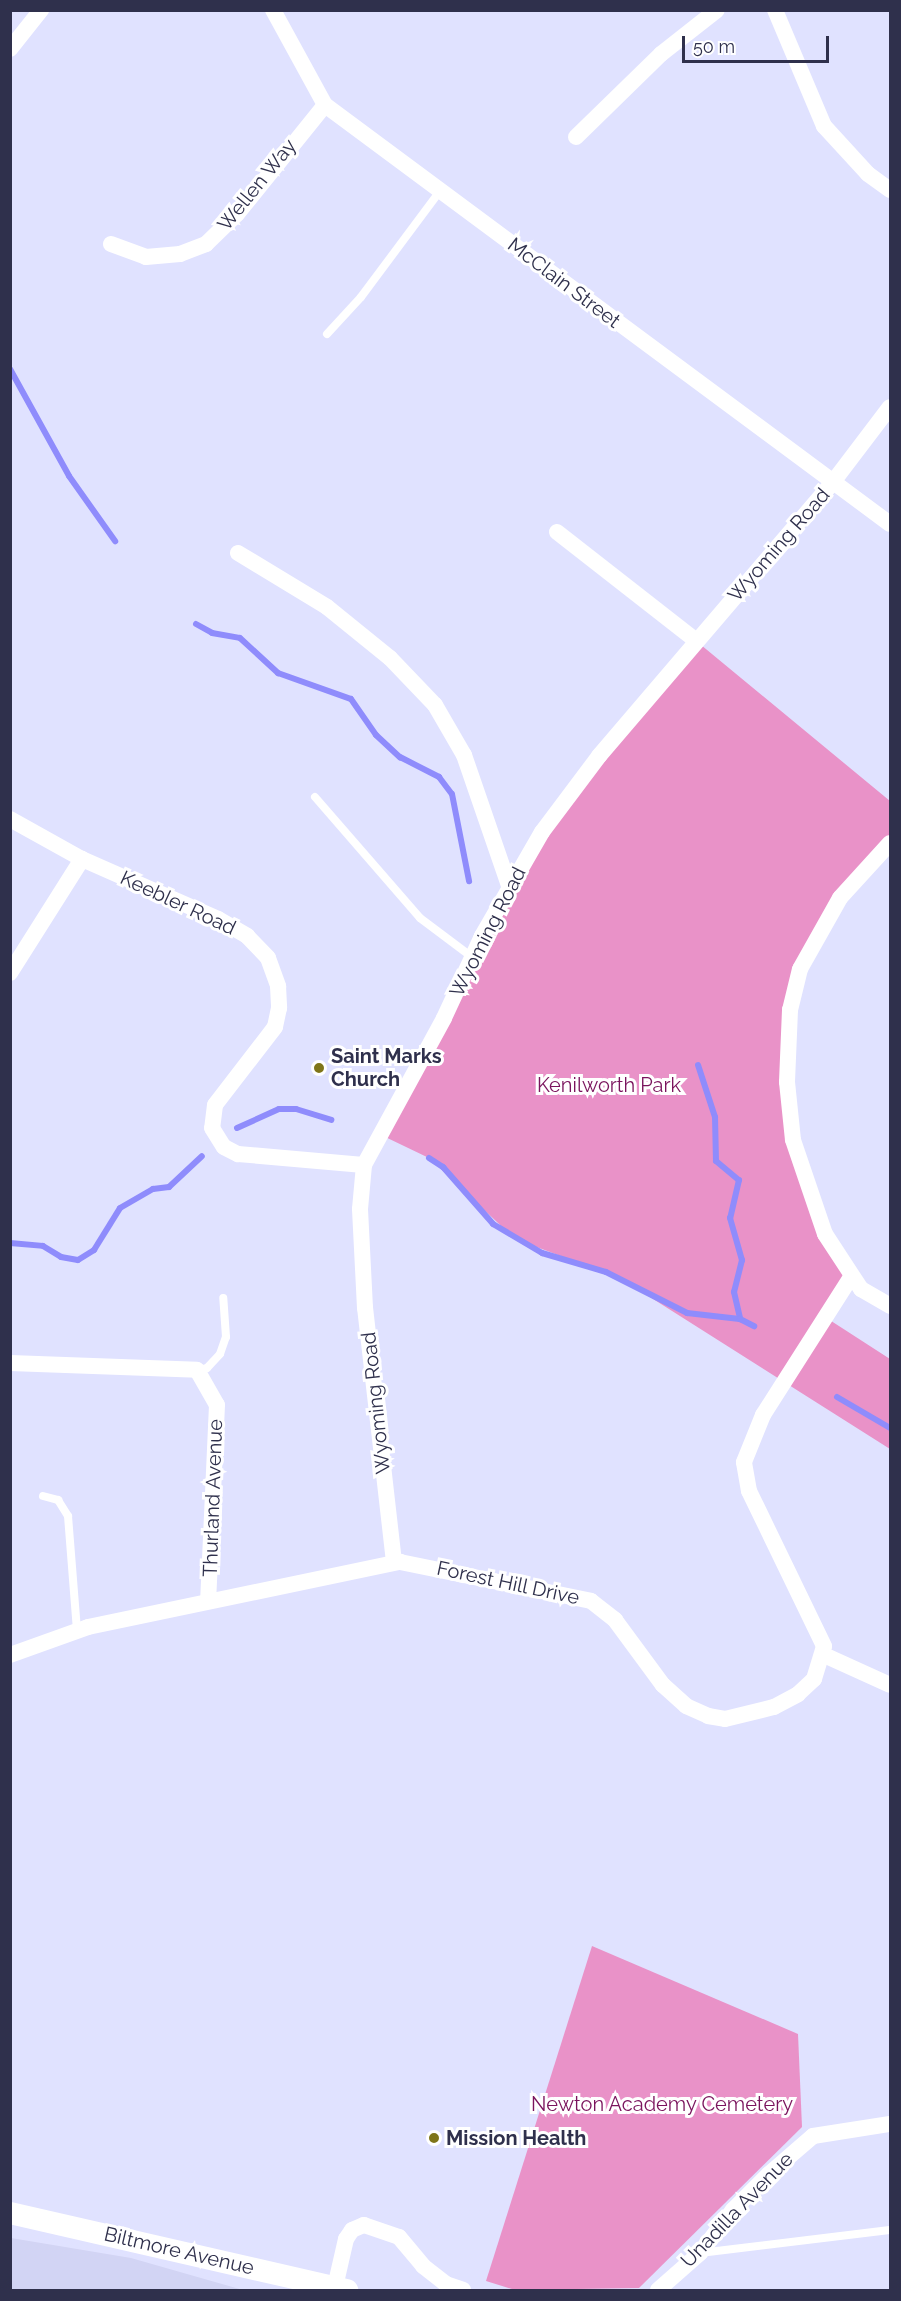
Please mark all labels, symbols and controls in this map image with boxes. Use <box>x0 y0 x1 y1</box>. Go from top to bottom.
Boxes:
scale bar <box>685 24 832 62</box>
text: 50 m <box>693 36 735 57</box>
street label: Wellen Way <box>212 134 302 236</box>
street label: McClain Street <box>503 233 625 333</box>
street label: Wyoming Road <box>723 483 835 607</box>
street label: Wyoming Road <box>445 863 531 1001</box>
street label: Keebler Road <box>116 866 240 940</box>
place label: Saint Marks Church <box>331 1044 442 1091</box>
marker: Saint Marks Church <box>312 1061 326 1075</box>
park label: Kenilworth Park <box>537 1073 681 1097</box>
street label: Wyoming Road <box>357 1331 395 1475</box>
street label: Thurland Avenue <box>198 1418 228 1578</box>
street label: Forest Hill Drive <box>434 1556 582 1610</box>
park label: Newton Academy Cemetery <box>530 2092 794 2116</box>
place label: Mission Health <box>446 2126 586 2150</box>
marker: Mission Health <box>427 2131 441 2145</box>
street label: Unadilla Avenue <box>676 2147 798 2273</box>
street label: Biltmore Avenue <box>101 2222 257 2280</box>

